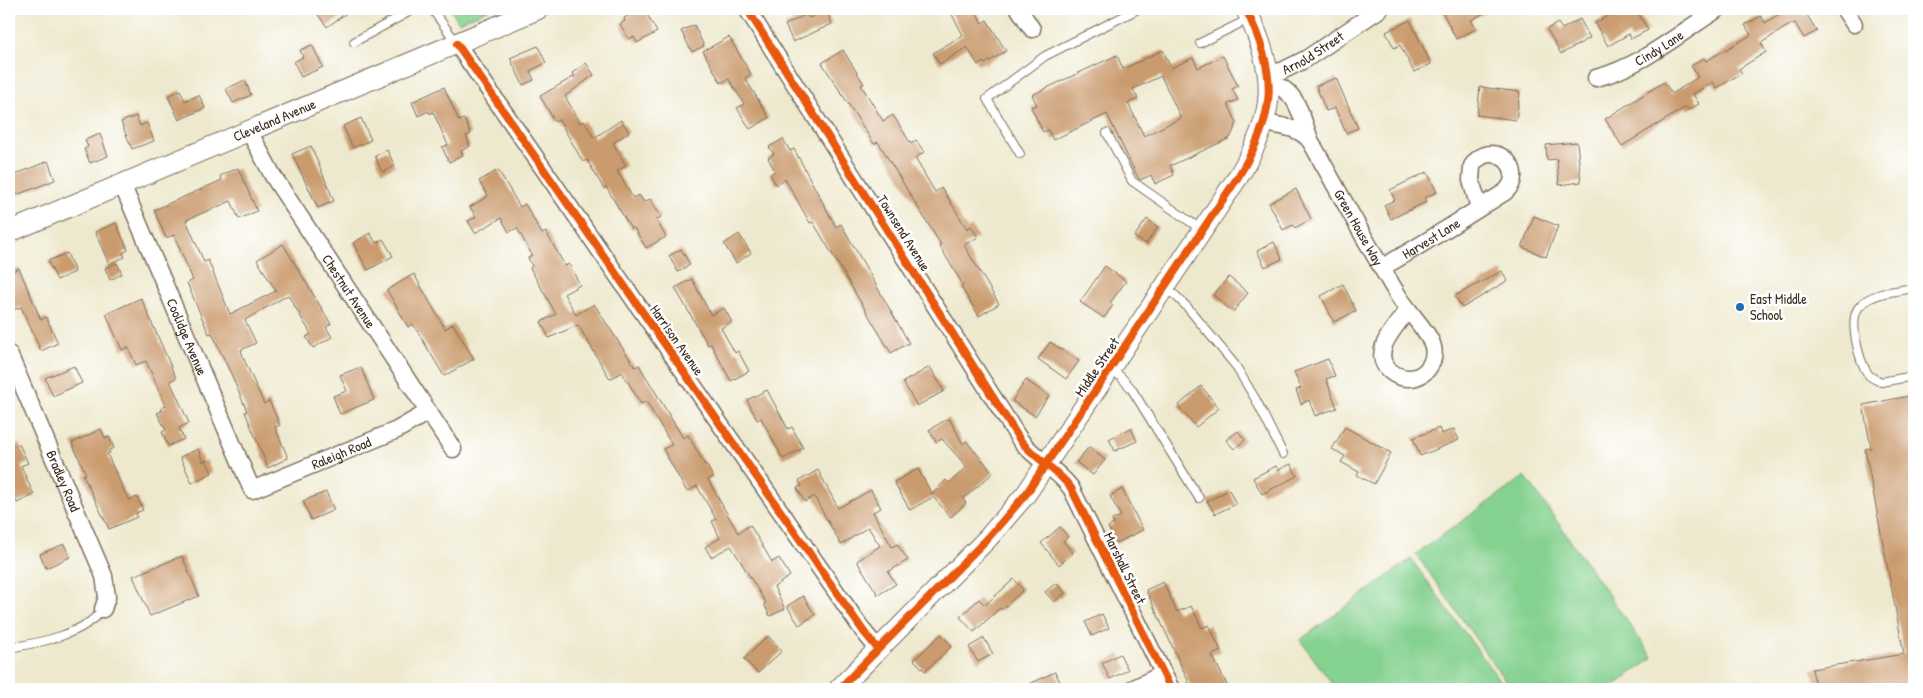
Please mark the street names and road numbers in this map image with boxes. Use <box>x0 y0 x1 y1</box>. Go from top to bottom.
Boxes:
street label: Cindy Lane <box>1631 25 1687 70</box>
street label: Arnold Street <box>1279 26 1347 79</box>
street label: Cleveland Avenue <box>230 94 319 146</box>
street label: Green House Way <box>1330 186 1388 269</box>
street label: Townsend Avenue <box>873 191 936 275</box>
street label: Harvest Lane <box>1398 213 1464 263</box>
street label: Chestnut Avenue <box>318 250 381 332</box>
street label: Coolidge Avenue <box>163 295 212 378</box>
street label: Harrison Avenue <box>646 301 709 379</box>
street label: Middle Street <box>1070 333 1123 400</box>
street label: Raleigh Road <box>308 432 374 473</box>
street label: Bradley Road <box>42 447 85 515</box>
street label: Marshall Street <box>1100 529 1151 607</box>

